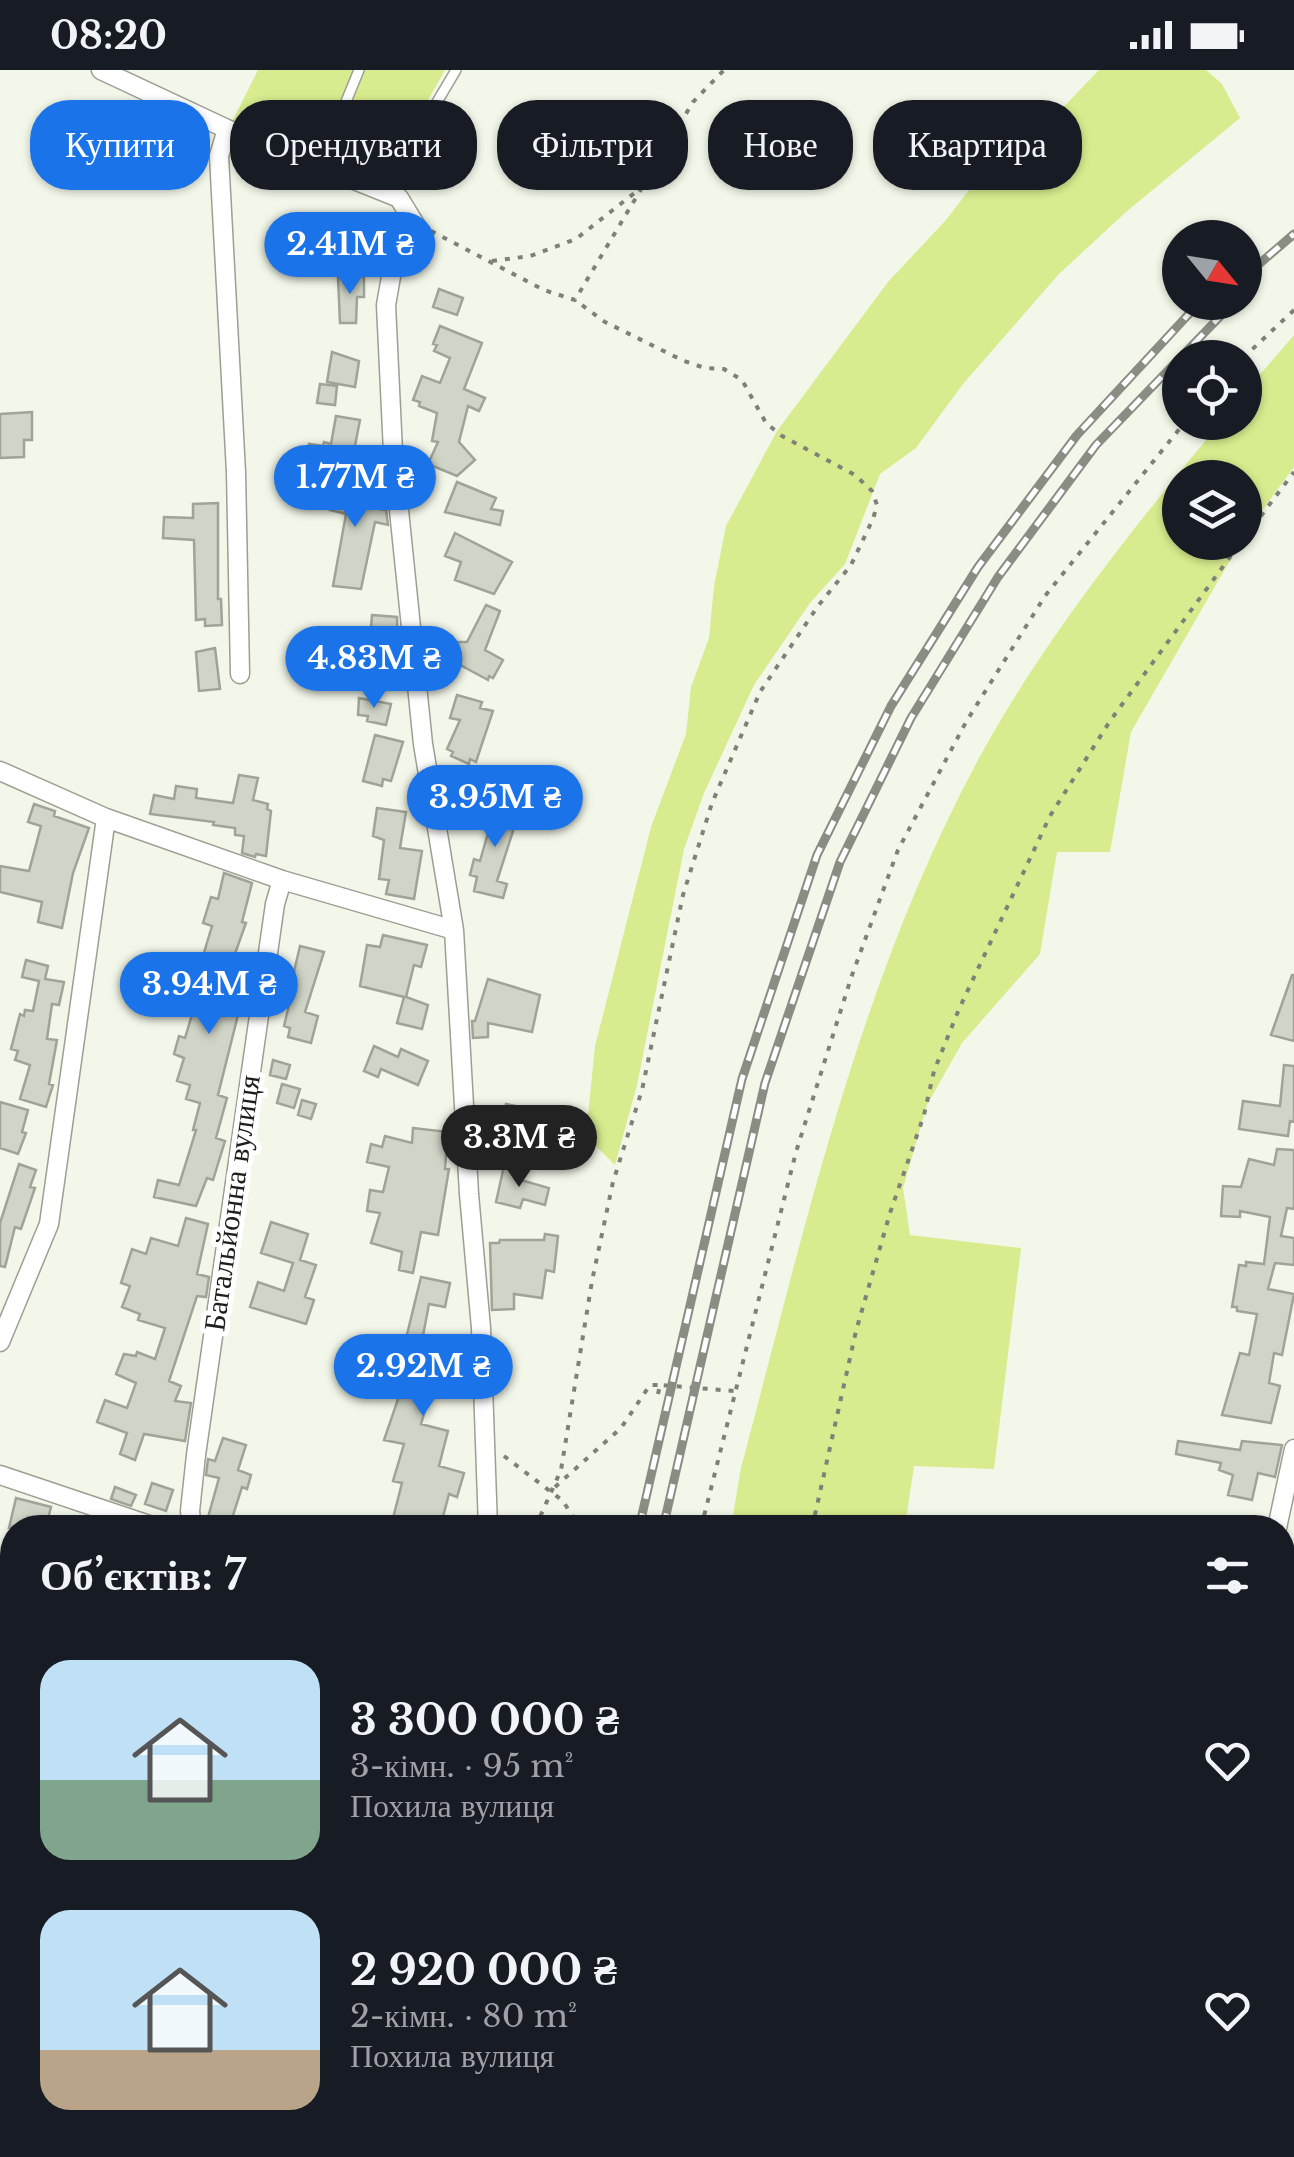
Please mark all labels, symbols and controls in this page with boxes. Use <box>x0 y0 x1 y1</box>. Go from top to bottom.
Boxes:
text: 08:20 <box>50 12 167 59</box>
chip: Купити <box>30 100 210 190</box>
chip: Орендувати <box>230 100 477 190</box>
chip: Фільтри <box>497 100 688 190</box>
chip: Нове <box>708 100 853 190</box>
chip: Квартира <box>873 100 1082 190</box>
pin: 2.41M ₴ <box>258 212 442 297</box>
north arrow <box>1162 220 1262 320</box>
map controls <box>1162 220 1262 560</box>
text: 2.41M ₴ <box>286 224 414 264</box>
button: locate <box>1162 340 1262 440</box>
pin: 1.77M ₴ <box>263 445 447 530</box>
text: 1.77M ₴ <box>296 457 414 497</box>
button: layers <box>1162 460 1262 560</box>
pin: 4.83M ₴ <box>282 626 466 711</box>
text: 4.83M ₴ <box>307 638 441 678</box>
pin: 3.95M ₴ <box>403 765 587 850</box>
text: 3.95M ₴ <box>429 777 561 817</box>
pin: 3.94M ₴ <box>117 952 301 1037</box>
text: 3.94M ₴ <box>142 964 276 1004</box>
street label: Батальйонна вулиця <box>195 1072 268 1333</box>
pin: 3.3M ₴ <box>438 1105 600 1190</box>
text: 3.3M ₴ <box>463 1117 575 1157</box>
pin: 2.92M ₴ <box>331 1334 515 1419</box>
text: 2.92M ₴ <box>356 1346 490 1386</box>
icon: filters <box>1200 1548 1255 1603</box>
text: Об’єктів: 7 <box>40 1549 246 1601</box>
text: 3 300 000 ₴ <box>350 1694 619 1746</box>
icon: home <box>120 1700 240 1820</box>
icon: heart <box>1200 1733 1255 1788</box>
text: 3-кімн. · 95 m² <box>350 1746 574 1786</box>
text: Похила вулиця <box>350 1786 554 1826</box>
text: 2 920 000 ₴ <box>350 1944 617 1996</box>
icon: home <box>120 1950 240 2070</box>
icon: heart <box>1200 1983 1255 2038</box>
text: 2-кімн. · 80 m² <box>350 1996 577 2036</box>
text: Похила вулиця <box>350 2036 554 2076</box>

